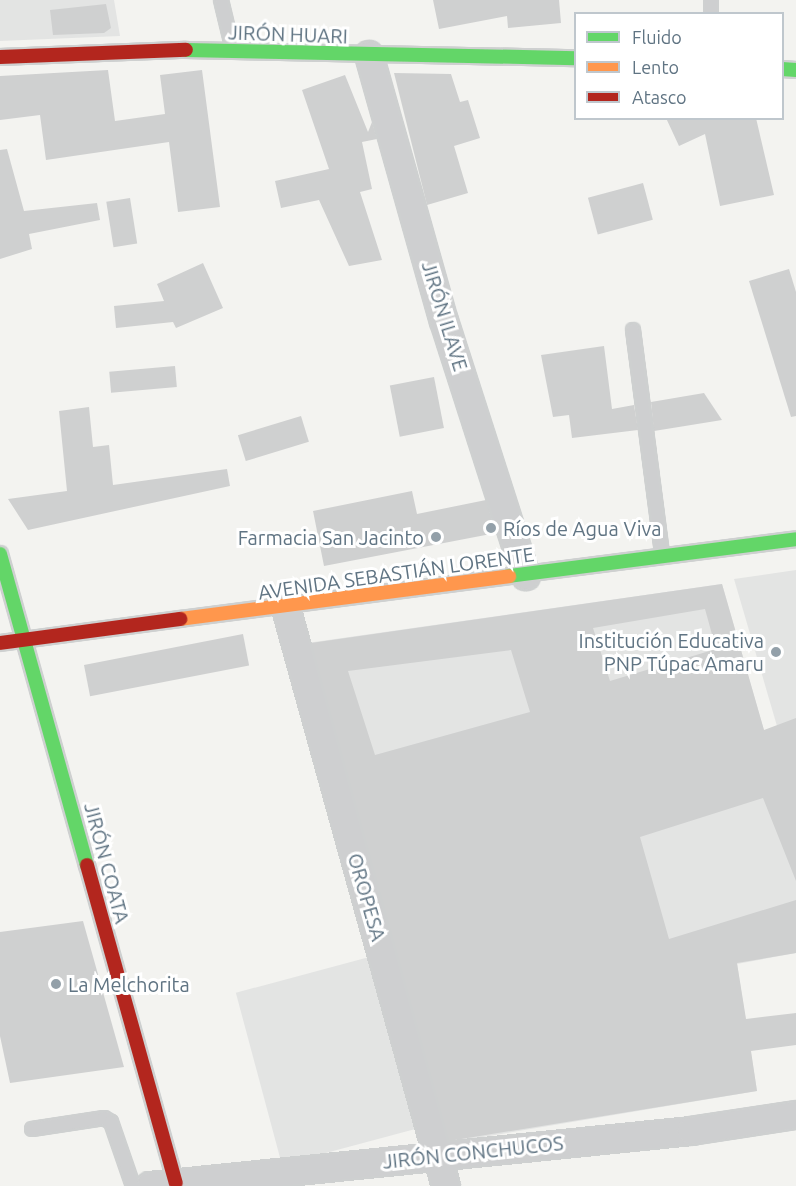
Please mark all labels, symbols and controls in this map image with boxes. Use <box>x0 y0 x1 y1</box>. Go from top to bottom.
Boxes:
legend <box>574 12 784 120</box>
street label: JIRÓN HUARI <box>228 20 348 48</box>
text: Fluido <box>632 27 682 47</box>
text: Lento <box>632 57 679 77</box>
text: Atasco <box>632 87 687 107</box>
street label: JIRÓN ILAVE <box>417 258 473 374</box>
place label: Ríos de Agua Viva <box>503 516 662 540</box>
marker: Ríos de Agua Viva <box>484 521 498 535</box>
place label: Farmacia San Jacinto <box>238 525 424 549</box>
marker: Farmacia San Jacinto <box>429 530 443 544</box>
street label: AVENIDA SEBASTIÁN LORENTE <box>256 542 536 604</box>
place label: Institución Educativa PNP Túpac Amaru <box>579 628 764 675</box>
marker: Institución Educativa PNP Túpac Amaru <box>769 645 783 659</box>
street label: JIRÓN COATA <box>79 800 135 926</box>
street label: OROPESA <box>343 850 391 944</box>
place label: La Melchorita <box>68 972 190 996</box>
marker: La Melchorita <box>49 977 63 991</box>
street label: JIRÓN CONCHUCOS <box>381 1131 565 1173</box>

